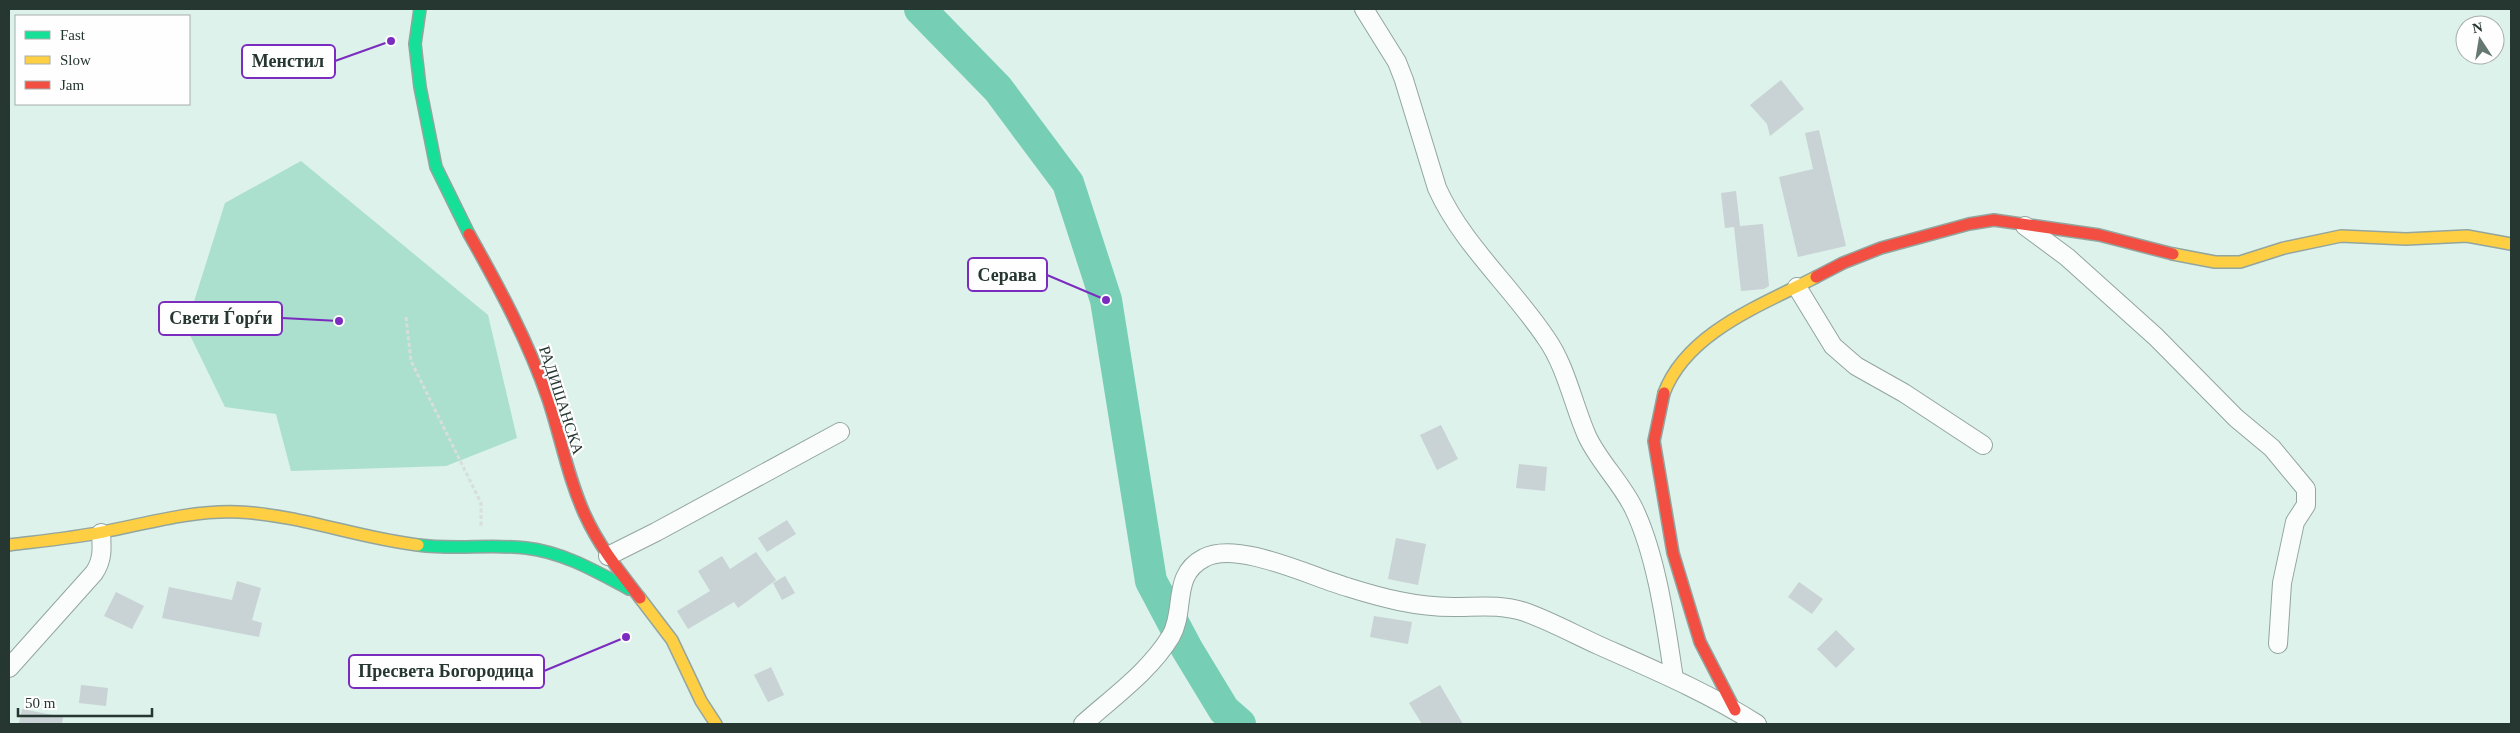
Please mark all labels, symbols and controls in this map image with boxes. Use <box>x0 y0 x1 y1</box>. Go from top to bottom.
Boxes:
legend <box>15 15 190 105</box>
north arrow <box>2455 15 2505 65</box>
text: N <box>2471 19 2484 36</box>
text: Fast <box>60 27 86 43</box>
callout: Менстил <box>242 45 335 78</box>
text: Менстил <box>252 51 324 71</box>
text: Slow <box>60 52 91 68</box>
text: Jam <box>60 77 84 93</box>
callout: Серава <box>968 258 1047 291</box>
text: Серава <box>978 265 1036 285</box>
callout: Свети Ѓорѓи <box>159 302 282 335</box>
text: Свети Ѓорѓи <box>169 307 273 328</box>
street label: РАДИШАНСКА <box>535 344 587 457</box>
callout: Пресвета Богородица <box>349 655 544 688</box>
text: Пресвета Богородица <box>358 661 534 681</box>
scale bar <box>18 686 151 718</box>
text: 50 m <box>25 695 56 711</box>

